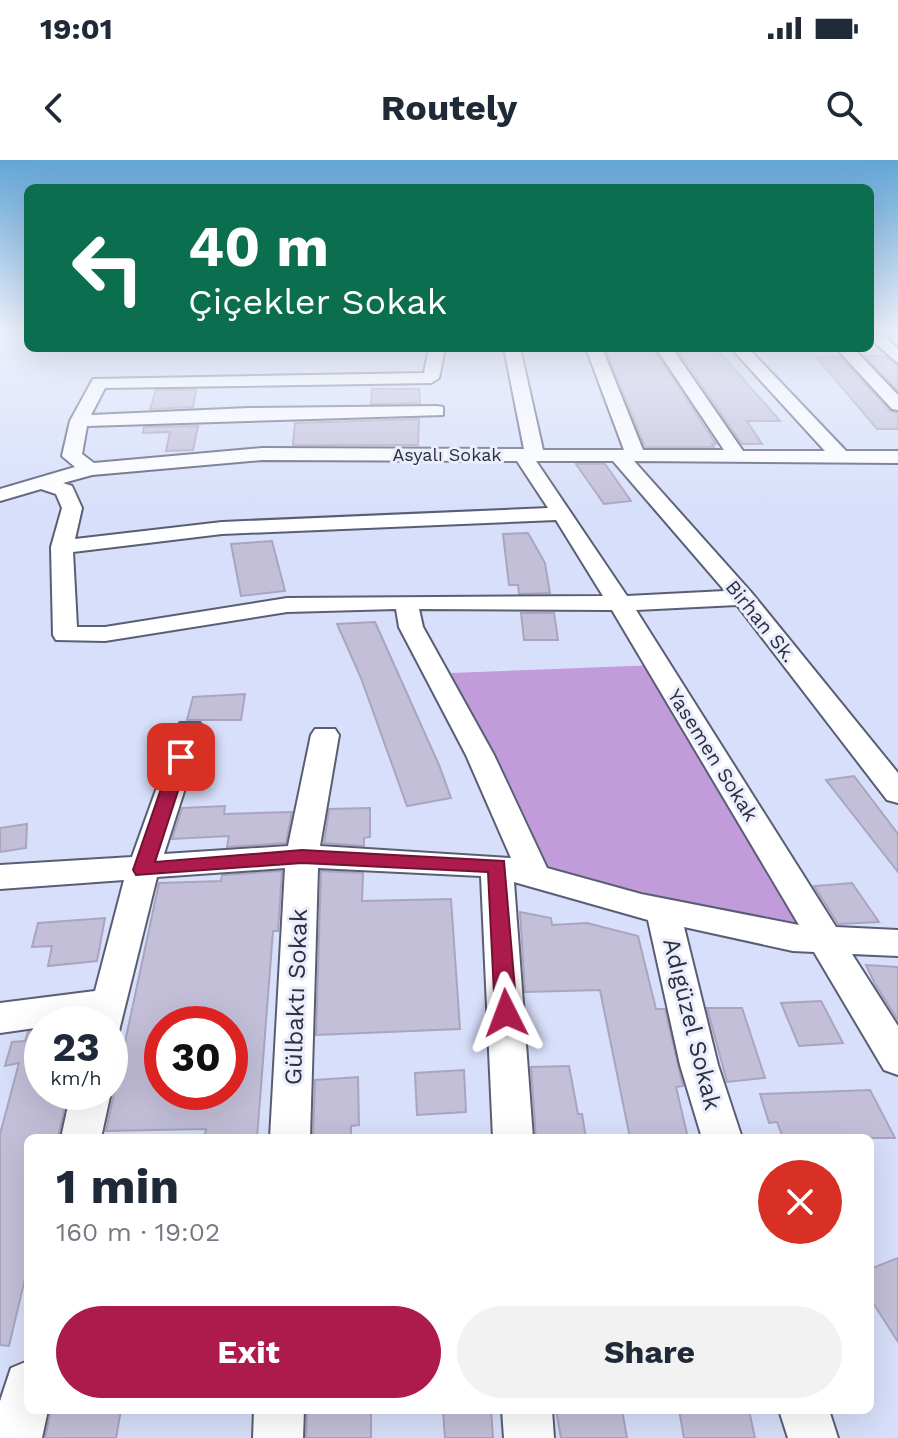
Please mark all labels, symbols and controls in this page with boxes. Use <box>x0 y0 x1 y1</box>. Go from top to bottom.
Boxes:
text: 19:01 <box>40 11 113 46</box>
icon: back <box>32 86 76 130</box>
icon: search <box>822 86 866 130</box>
text: Routely <box>381 87 517 129</box>
text: 40 m <box>188 214 329 280</box>
icon: left <box>56 216 160 320</box>
text: Çiçekler Sokak <box>188 281 447 323</box>
street label: Asyalı Sokak <box>392 444 502 465</box>
street label: Birhan Sk. <box>721 575 801 667</box>
street label: Yasemen Sokak <box>663 684 763 826</box>
pin <box>147 723 215 791</box>
icon: arrive <box>159 735 203 779</box>
street label: Gülbaktı Sokak <box>279 908 313 1086</box>
street label: Adıgüzel Sokak <box>657 935 727 1113</box>
position arrow <box>464 971 548 1055</box>
speed limit sign: 30 <box>144 1006 248 1110</box>
text: 23 <box>52 1024 100 1071</box>
text: km/h <box>50 1066 102 1090</box>
text: 1 min <box>56 1158 179 1215</box>
button: close <box>758 1160 842 1244</box>
text: 160 m · 19:02 <box>56 1217 220 1247</box>
button: Exit <box>56 1306 441 1398</box>
button: Share <box>457 1306 842 1398</box>

